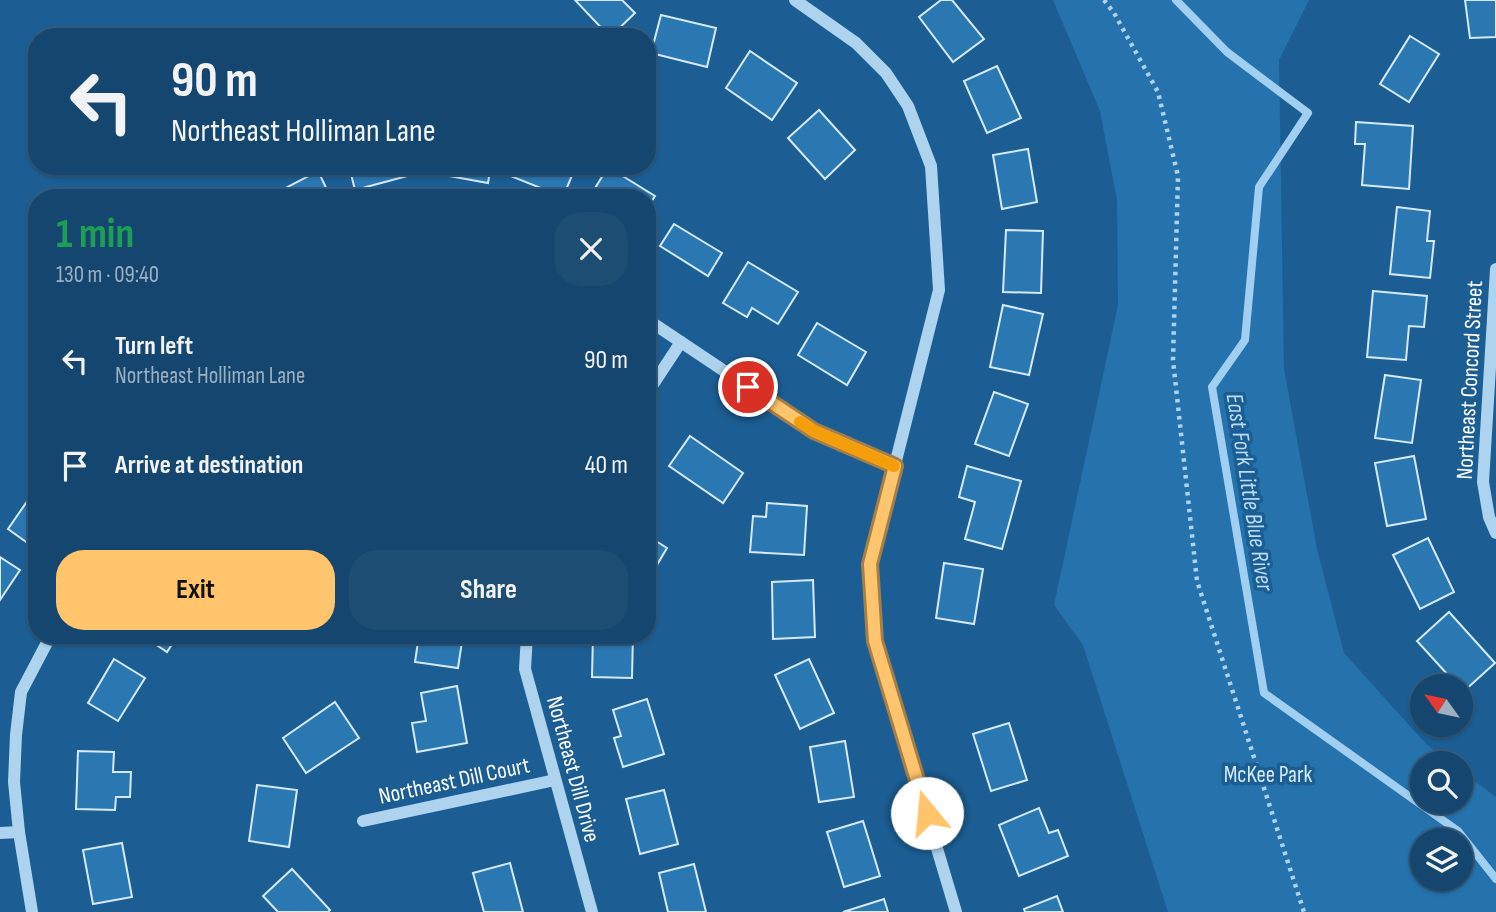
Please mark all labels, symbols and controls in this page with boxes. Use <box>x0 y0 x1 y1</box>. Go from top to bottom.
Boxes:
text: 90 m <box>171 52 258 111</box>
icon: left <box>56 56 147 147</box>
text: Northeast Holliman Lane <box>171 112 436 151</box>
text: 1 min <box>56 209 134 260</box>
button: close <box>554 212 628 286</box>
text: 130 m · 09:40 <box>56 261 159 289</box>
street label: Northeast Concord Street <box>1451 280 1489 480</box>
text: Turn left <box>115 331 193 362</box>
icon: left <box>56 342 94 380</box>
text: 90 m <box>584 345 628 376</box>
pin <box>718 357 778 417</box>
text: Northeast Holliman Lane <box>115 362 305 390</box>
icon: arrive <box>729 368 767 406</box>
water label: East Fork Little Blue River <box>1220 391 1280 594</box>
icon: arrive <box>56 447 94 485</box>
text: Arrive at destination <box>115 450 303 481</box>
text: 40 m <box>585 450 628 481</box>
button: Exit <box>56 550 335 630</box>
button: Share <box>349 550 628 630</box>
north arrow <box>1410 674 1474 737</box>
map controls <box>1410 674 1473 891</box>
street label: Northeast Dill Drive <box>540 693 606 845</box>
street label: Northeast Dill Court <box>376 751 532 811</box>
button: search <box>1410 751 1473 814</box>
park label: McKee Park <box>1224 761 1313 789</box>
position arrow <box>890 776 964 850</box>
button: layers <box>1410 828 1473 891</box>

